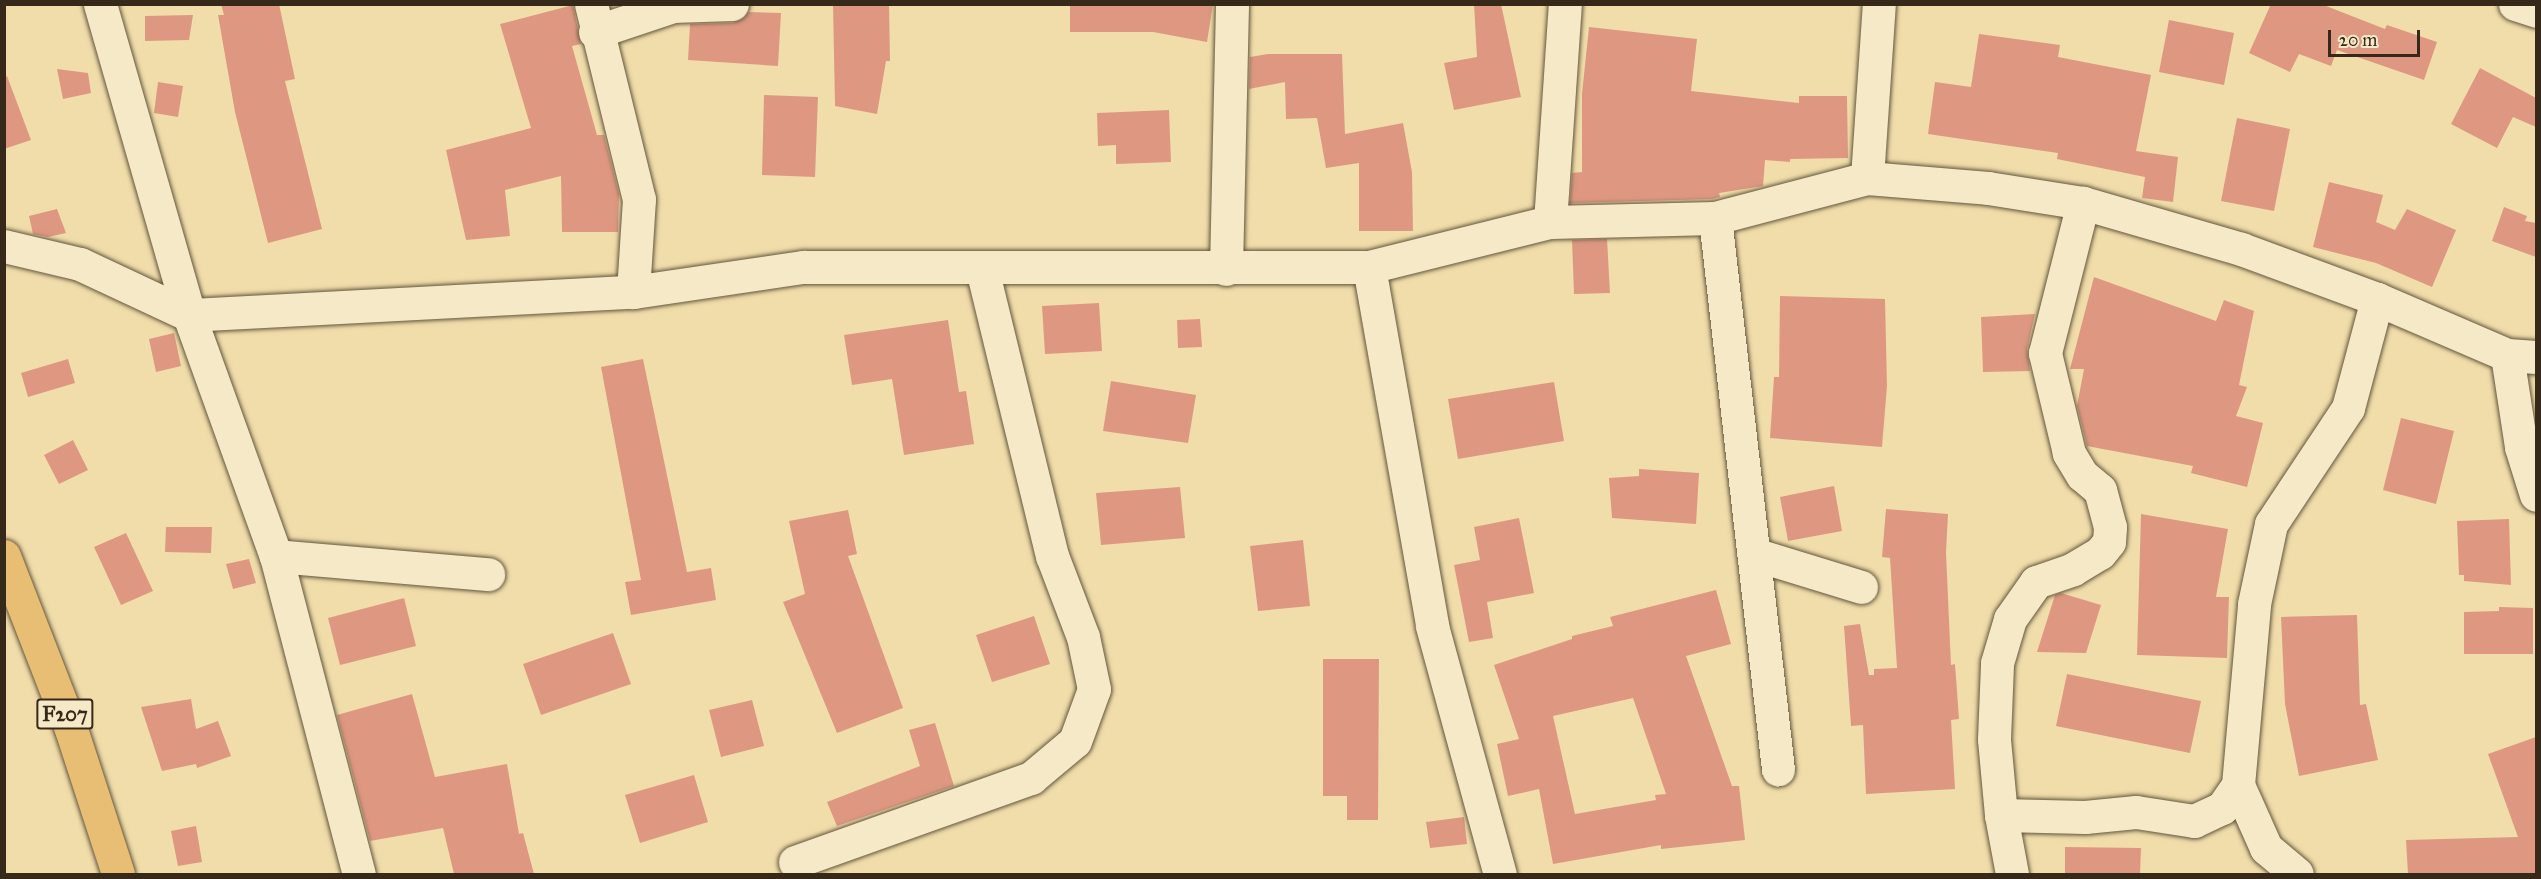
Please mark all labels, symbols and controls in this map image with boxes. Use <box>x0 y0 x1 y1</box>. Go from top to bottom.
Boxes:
scale bar <box>2331 18 2422 56</box>
text: 20 m <box>2339 29 2377 51</box>
road number: F207 <box>35 697 95 731</box>

